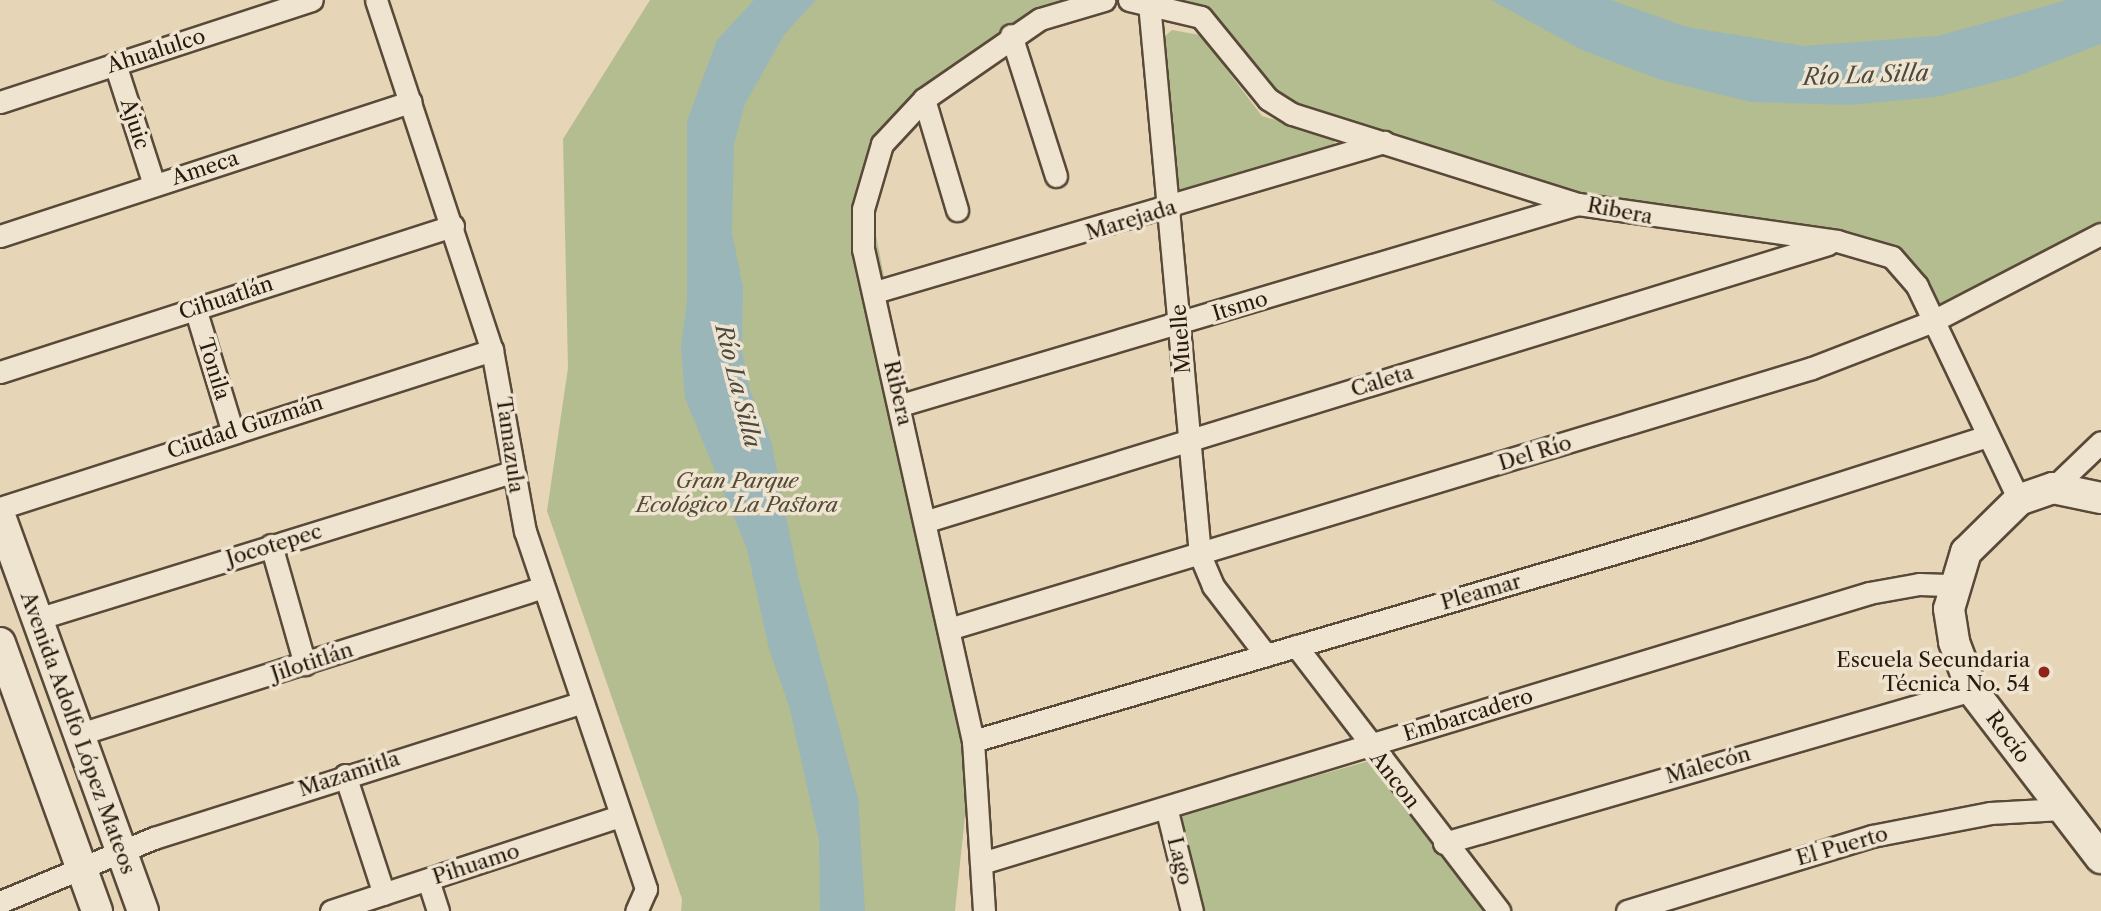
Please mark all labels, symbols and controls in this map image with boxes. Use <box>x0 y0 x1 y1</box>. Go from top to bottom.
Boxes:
street label: Ahualulco <box>104 23 208 79</box>
water label: Río La Silla <box>1802 59 1930 91</box>
street label: Ajuic <box>115 95 155 153</box>
street label: Ameca <box>168 145 242 191</box>
street label: Ribera <box>1585 192 1655 230</box>
street label: Marejada <box>1083 194 1179 246</box>
street label: Cihuatlán <box>176 271 276 325</box>
street label: Itsmo <box>1209 286 1271 326</box>
street label: Muelle <box>1166 303 1196 375</box>
water label: Río La Silla <box>709 321 767 451</box>
street label: Tonila <box>193 335 235 403</box>
street label: Ribera <box>878 358 918 428</box>
street label: Caleta <box>1348 360 1416 402</box>
street label: Ciudad Guzmán <box>164 390 326 464</box>
street label: Tamazula <box>491 395 529 495</box>
street label: Del Río <box>1495 430 1575 476</box>
park label: Gran Parque Ecológico La Pastora <box>636 468 838 518</box>
street label: Jocotepec <box>223 519 325 571</box>
street label: Pleamar <box>1438 569 1524 615</box>
street label: Avenida Adolfo López Mateos <box>15 588 141 878</box>
street label: Jilotitlán <box>268 637 356 687</box>
place label: Escuela Secundaria Técnica No. 54 <box>1836 647 2030 697</box>
marker: Escuela Secundaria Técnica No. 54 <box>2036 664 2052 680</box>
street label: Embarcadero <box>1400 683 1536 747</box>
street label: Rocío <box>1980 706 2036 768</box>
street label: Malecón <box>1663 741 1753 789</box>
street label: Mazamitla <box>295 746 403 802</box>
street label: Ancon <box>1365 746 1425 814</box>
street label: El Puerto <box>1793 821 1891 871</box>
street label: Lago <box>1162 834 1198 888</box>
street label: Pihuamo <box>429 838 523 890</box>

